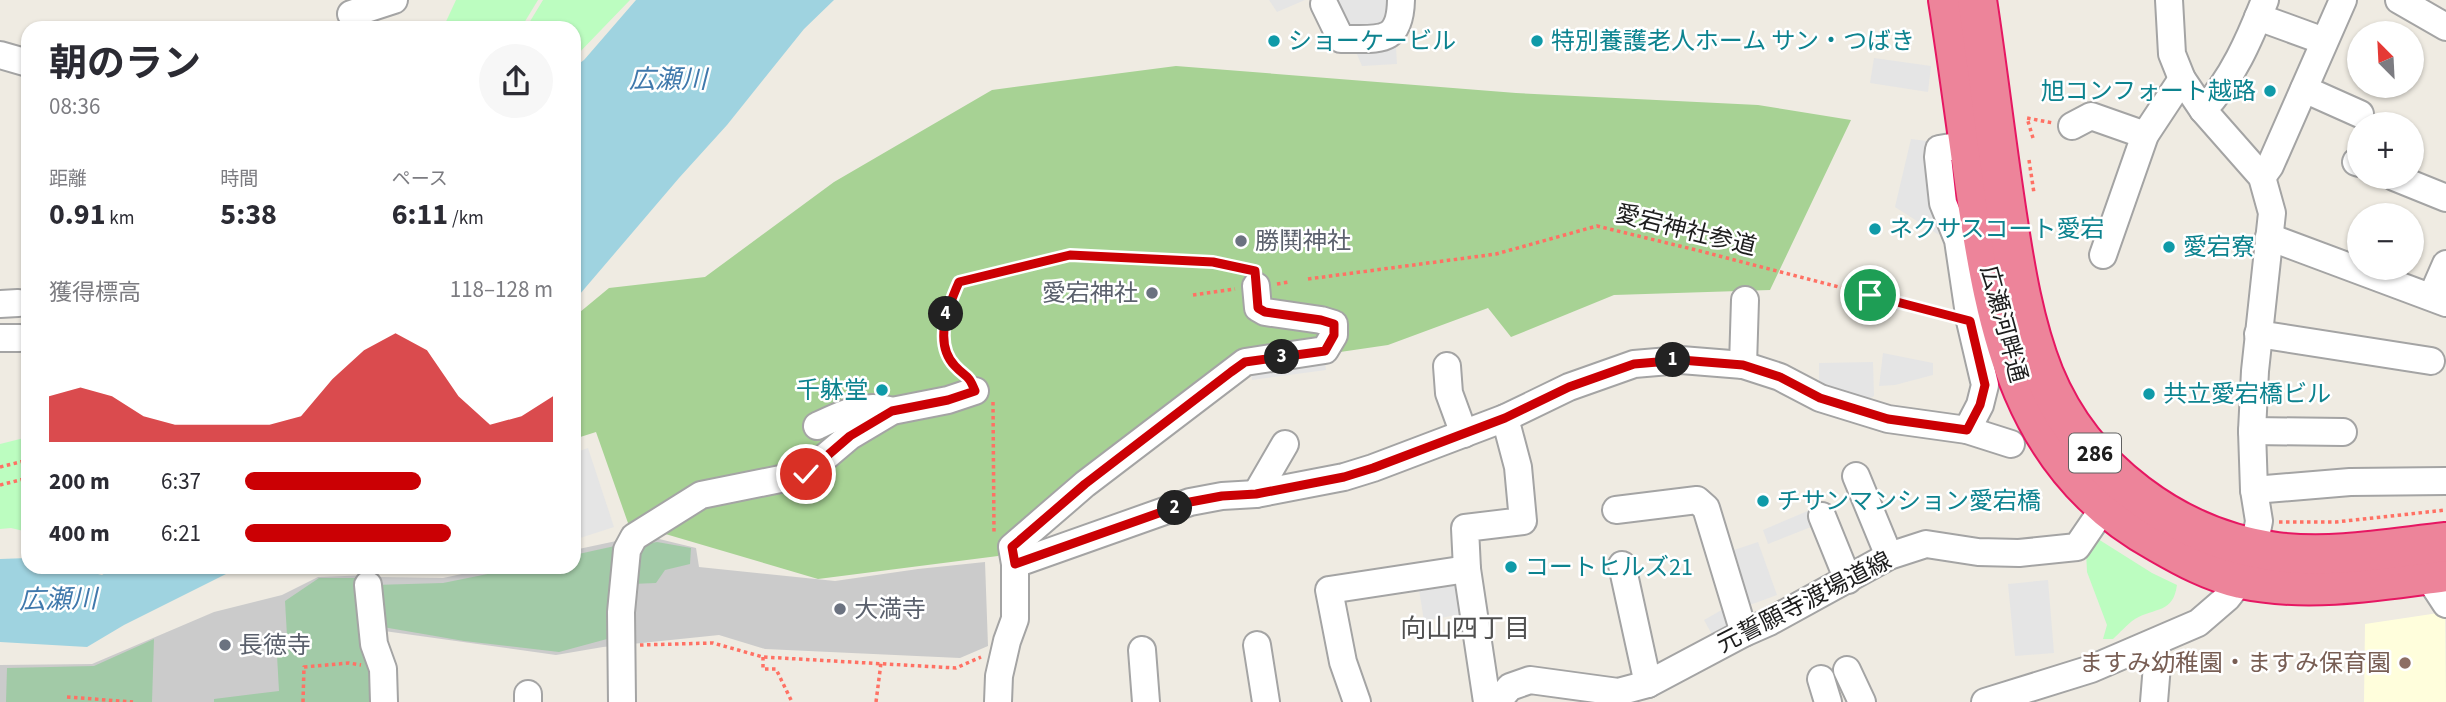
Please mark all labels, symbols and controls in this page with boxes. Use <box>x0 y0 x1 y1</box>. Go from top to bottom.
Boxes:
north arrow <box>2347 21 2424 98</box>
map controls <box>2347 21 2424 280</box>
place label: ショーケービル <box>1288 24 1456 59</box>
place label: 特別養護老人ホーム サン・つばき <box>1551 24 1915 59</box>
marker: ショーケービル <box>1266 33 1282 49</box>
marker: 特別養護老人ホーム サン・つばき <box>1529 33 1545 49</box>
text: 朝のラン <box>49 37 201 91</box>
button: share <box>479 44 553 118</box>
water label: 広瀬川 <box>629 61 710 98</box>
place label: 旭コンフォート越路 <box>2041 74 2256 109</box>
marker: 旭コンフォート越路 <box>2262 83 2278 99</box>
text: 08:36 <box>49 90 100 123</box>
button: + <box>2347 112 2424 189</box>
text: 距離 <box>49 166 87 193</box>
text: 時間 <box>220 166 258 193</box>
text: ペース <box>392 166 448 193</box>
text: 0.91 <box>49 193 106 236</box>
text: 5:38 <box>220 193 277 236</box>
text: 6:11 <box>392 193 448 236</box>
street label: 愛宕神社参道 <box>1612 196 1760 265</box>
button: − <box>2347 203 2424 280</box>
text: km <box>106 205 135 232</box>
text: /km <box>448 205 484 232</box>
place label: ネクサスコート愛宕 <box>1889 212 2105 247</box>
marker: ネクサスコート愛宕 <box>1867 221 1883 237</box>
place label: 勝鬨神社 <box>1255 224 1351 259</box>
place label: 愛宕寮 <box>2183 230 2255 265</box>
marker: 勝鬨神社 <box>1233 233 1249 249</box>
marker: 愛宕寮 <box>2161 239 2177 255</box>
street label: 広瀬河畔通 <box>1971 262 2036 387</box>
pin <box>1840 265 1900 325</box>
text: 118–128 m <box>450 273 553 306</box>
text: 獲得標高 <box>49 276 141 309</box>
place label: 愛宕神社 <box>1042 276 1138 311</box>
icon: arrive <box>1851 276 1889 314</box>
marker: 愛宕神社 <box>1144 285 1160 301</box>
pin: 4 <box>928 296 964 332</box>
text: 4 <box>940 300 951 327</box>
pin: 3 <box>1264 340 1300 374</box>
pin: 1 <box>1656 342 1690 378</box>
text: 3 <box>1276 343 1287 370</box>
text: 1 <box>1667 346 1678 373</box>
place label: 千躰堂 <box>796 373 868 408</box>
place label: 共立愛宕橋ビル <box>2163 377 2331 412</box>
marker: 千躰堂 <box>874 382 890 398</box>
marker: 共立愛宕橋ビル <box>2141 386 2157 402</box>
road number: 286 <box>2069 433 2121 472</box>
pin <box>776 444 836 504</box>
icon: check <box>787 455 825 493</box>
text: 200 m <box>49 465 110 498</box>
text: 6:37 <box>161 465 201 498</box>
place label: チサンマンション愛宕橋 <box>1777 484 2041 519</box>
pin: 2 <box>1158 490 1192 526</box>
marker: チサンマンション愛宕橋 <box>1755 493 1771 509</box>
text: 2 <box>1169 494 1180 521</box>
text: 400 m <box>49 517 110 550</box>
text: 6:21 <box>161 517 201 550</box>
street label: 元誓願寺渡場道線 <box>1711 543 1898 662</box>
place label: コートヒルズ21 <box>1525 550 1693 585</box>
marker: コートヒルズ21 <box>1503 559 1519 575</box>
water label: 広瀬川 <box>19 580 100 619</box>
place label: 大満寺 <box>854 592 926 627</box>
marker: 大満寺 <box>832 601 848 617</box>
district label: 向山四丁目 <box>1400 610 1530 647</box>
place label: 長徳寺 <box>239 628 311 663</box>
marker: 長徳寺 <box>217 637 233 653</box>
place label: ますみ幼稚園・ますみ保育園 <box>2079 646 2391 681</box>
marker: ますみ幼稚園・ますみ保育園 <box>2397 655 2413 671</box>

